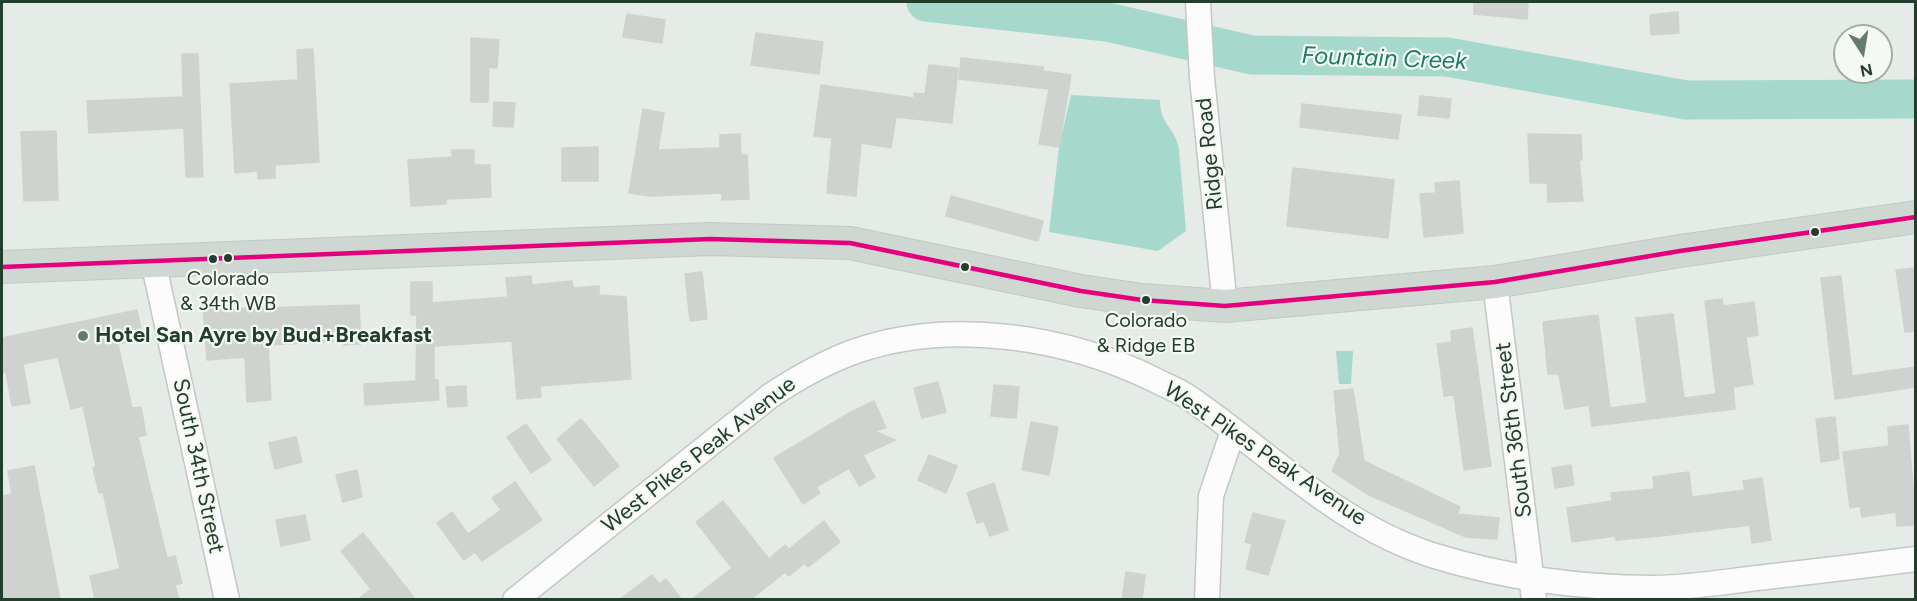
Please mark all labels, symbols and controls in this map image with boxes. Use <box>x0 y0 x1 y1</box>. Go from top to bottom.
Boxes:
north arrow <box>1833 24 1893 84</box>
water label: Fountain Creek <box>1301 42 1467 76</box>
text: N <box>1858 60 1874 81</box>
street label: Ridge Road <box>1191 97 1229 211</box>
unlabelled marker <box>1809 226 1821 238</box>
marker: Colorado & 34th WB <box>222 252 234 264</box>
unlabelled marker <box>207 253 219 265</box>
unlabelled marker <box>959 261 971 273</box>
place label: Colorado & 34th WB <box>180 267 276 314</box>
marker: Colorado & Ridge EB <box>1140 294 1152 306</box>
place label: Colorado & Ridge EB <box>1097 309 1195 356</box>
place label: Hotel San Ayre by Bud+Breakfast <box>95 323 432 349</box>
marker: Hotel San Ayre by Bud+Breakfast <box>76 329 90 343</box>
street label: South 36th Street <box>1490 341 1538 519</box>
street label: West Pikes Peak Avenue <box>597 371 801 539</box>
street label: South 34th Street <box>167 376 229 556</box>
street label: West Pikes Peak Avenue <box>1159 376 1371 532</box>

